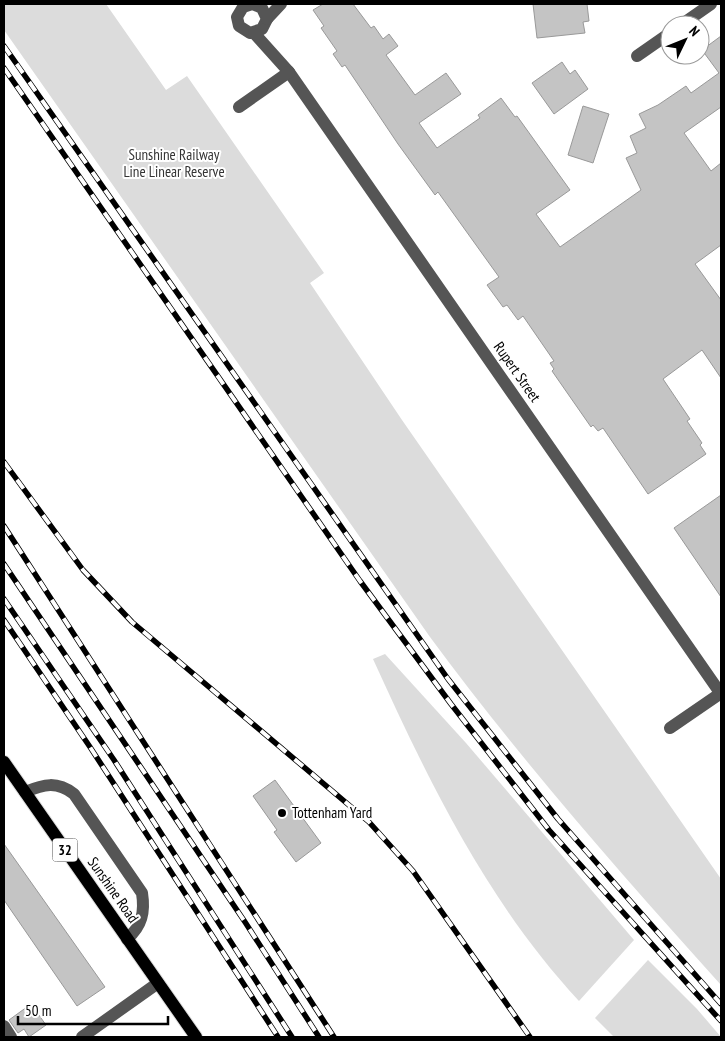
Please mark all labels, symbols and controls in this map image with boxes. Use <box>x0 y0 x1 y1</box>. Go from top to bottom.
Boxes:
north arrow <box>660 15 710 65</box>
text: N <box>685 22 704 40</box>
park label: Sunshine Railway Line Linear Reserve <box>123 145 225 181</box>
street label: Rupert Street <box>490 338 545 406</box>
place label: Tottenham Yard <box>292 803 372 822</box>
marker: Tottenham Yard <box>276 807 288 819</box>
road number: 32 <box>52 838 78 862</box>
street label: Sunshine Road <box>84 853 143 926</box>
scale bar <box>18 994 168 1026</box>
text: 50 m <box>25 1001 51 1020</box>

